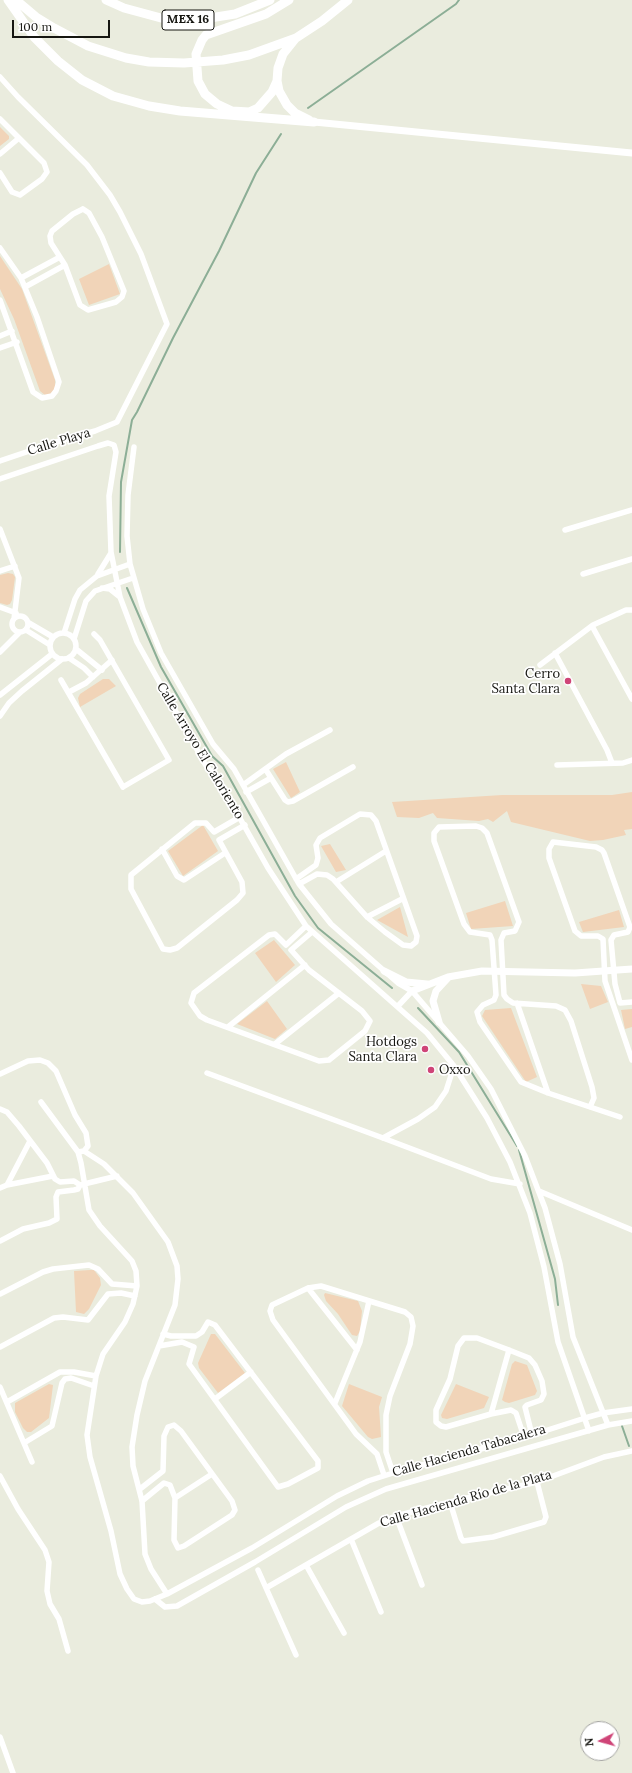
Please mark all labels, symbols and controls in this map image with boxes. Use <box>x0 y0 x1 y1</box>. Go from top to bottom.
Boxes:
road number: MEX 16 <box>162 10 214 30</box>
scale bar <box>14 12 112 38</box>
text: 100 m <box>19 19 52 34</box>
street label: Calle Playa <box>26 425 92 459</box>
place label: Cerro Santa Clara <box>491 666 560 697</box>
marker: Cerro Santa Clara <box>563 676 573 686</box>
street label: Calle Arroyo El Caloriento <box>153 680 247 822</box>
place label: Hotdogs Santa Clara <box>348 1034 417 1065</box>
marker: Hotdogs Santa Clara <box>420 1044 430 1054</box>
place label: Oxxo <box>439 1062 471 1078</box>
marker: Oxxo <box>426 1065 436 1075</box>
street label: Calle Hacienda Tabacalera <box>390 1422 548 1480</box>
street label: Calle Hacienda Río de la Plata <box>378 1467 554 1531</box>
north arrow <box>580 1721 620 1761</box>
text: N <box>582 1737 596 1747</box>

